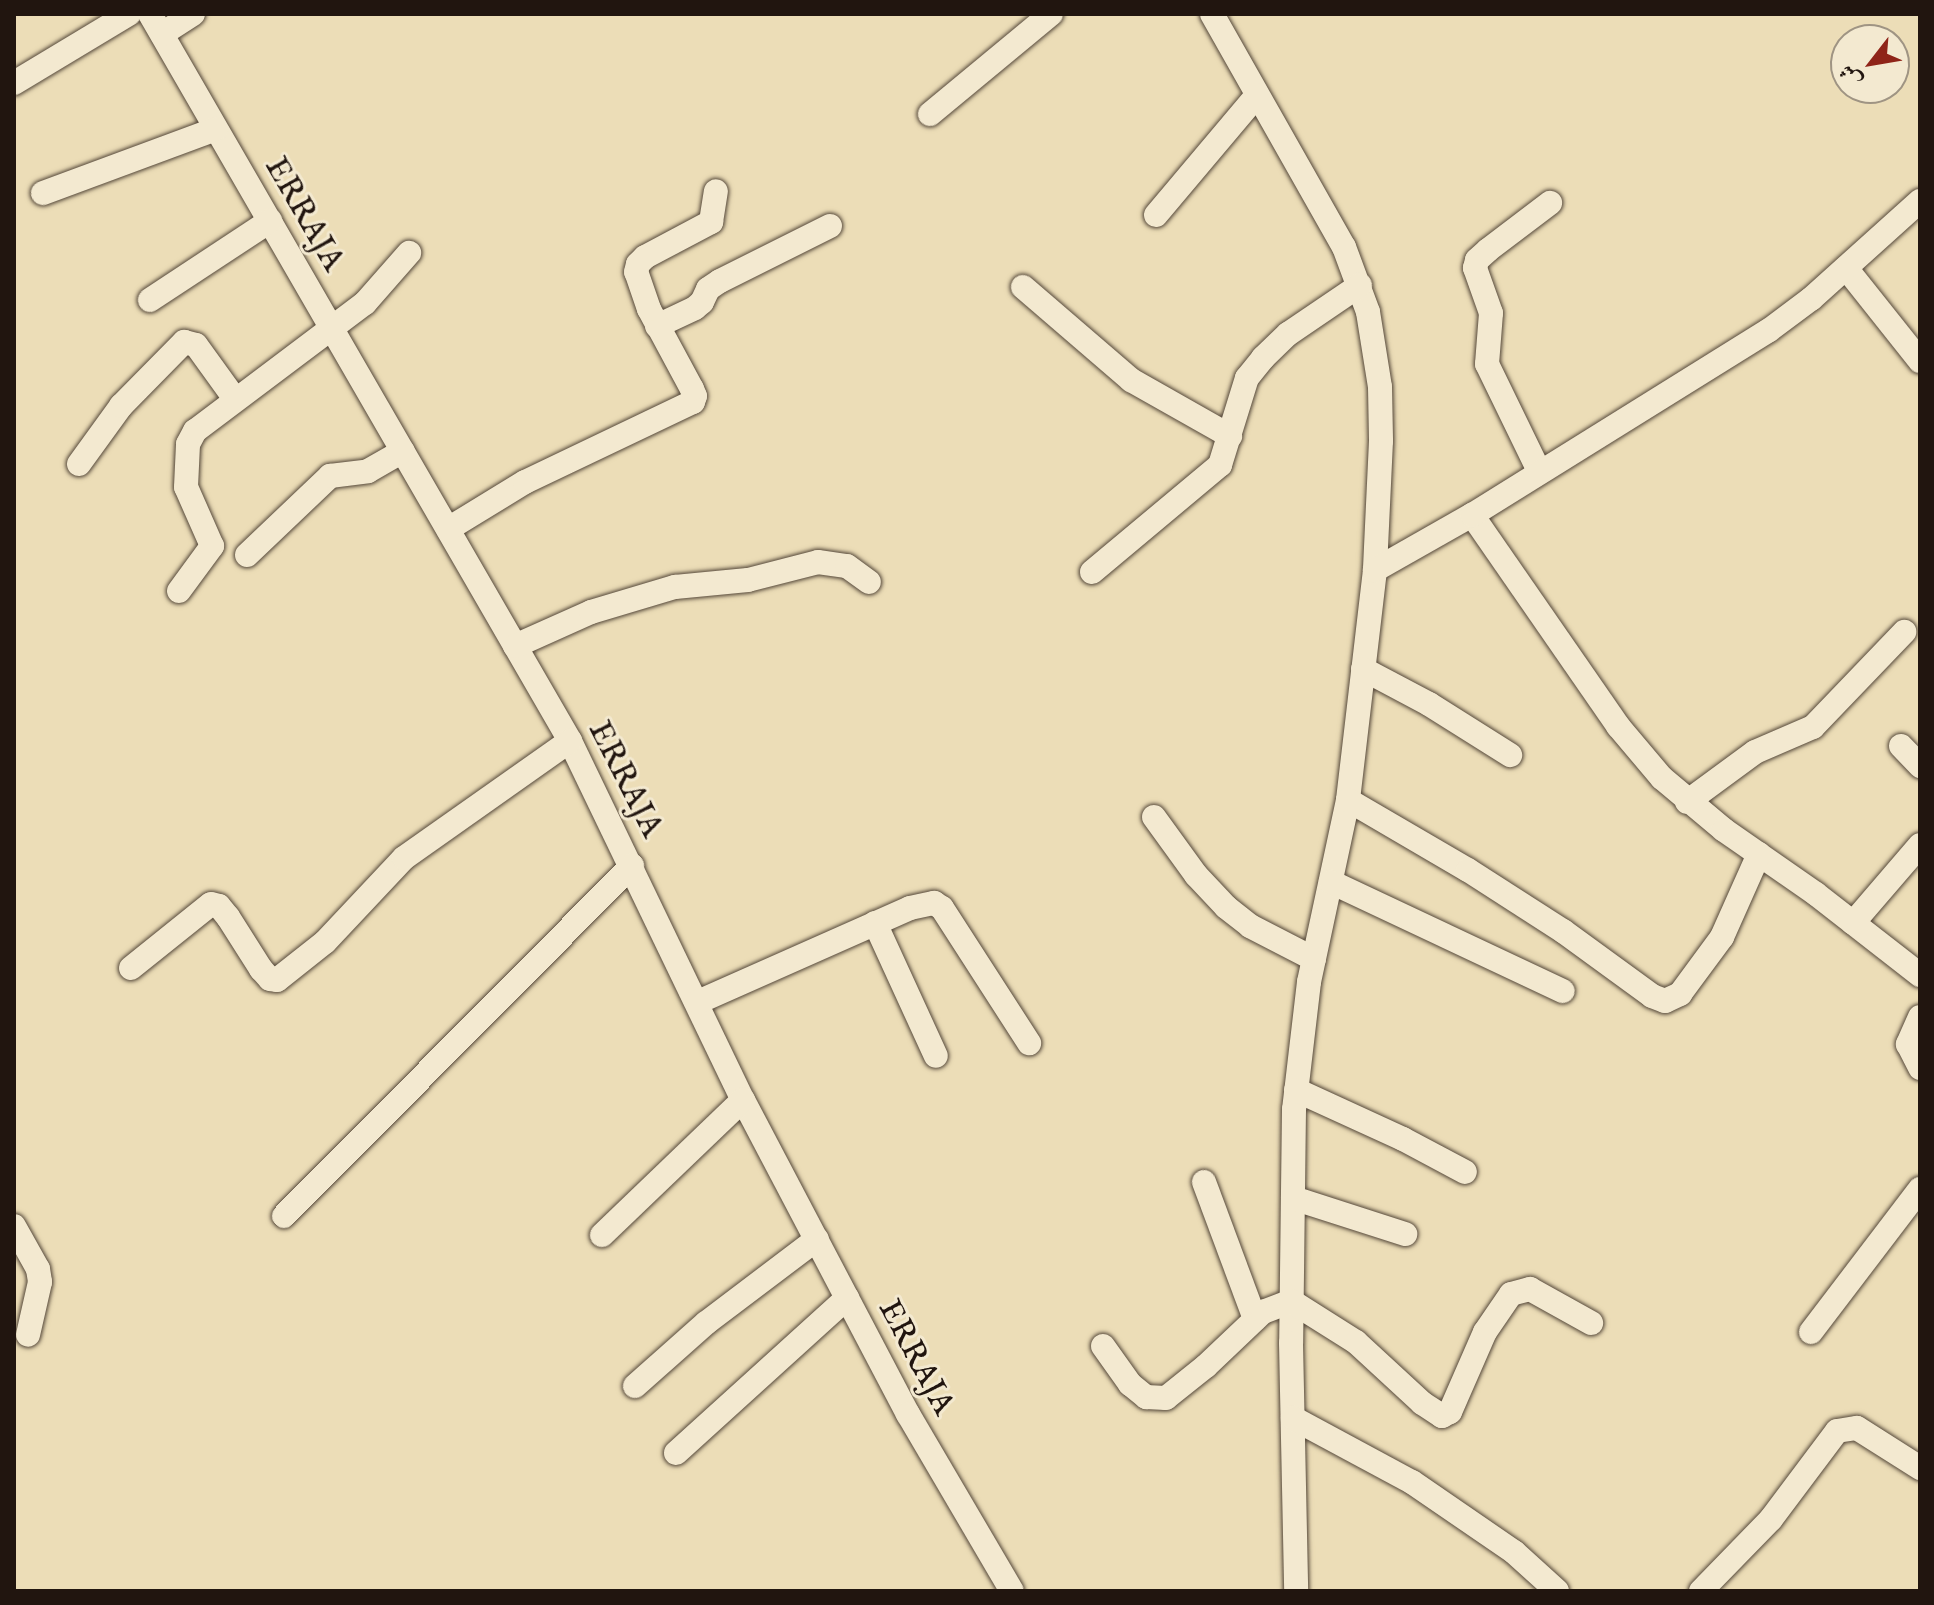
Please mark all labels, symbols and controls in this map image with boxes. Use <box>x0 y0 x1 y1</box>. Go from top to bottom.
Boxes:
north arrow <box>1830 24 1910 104</box>
text: ش <box>1834 59 1869 92</box>
street label: ERRAJA <box>255 151 351 279</box>
street label: ERRAJA <box>578 715 670 845</box>
street label: ERRAJA <box>869 1294 961 1422</box>

